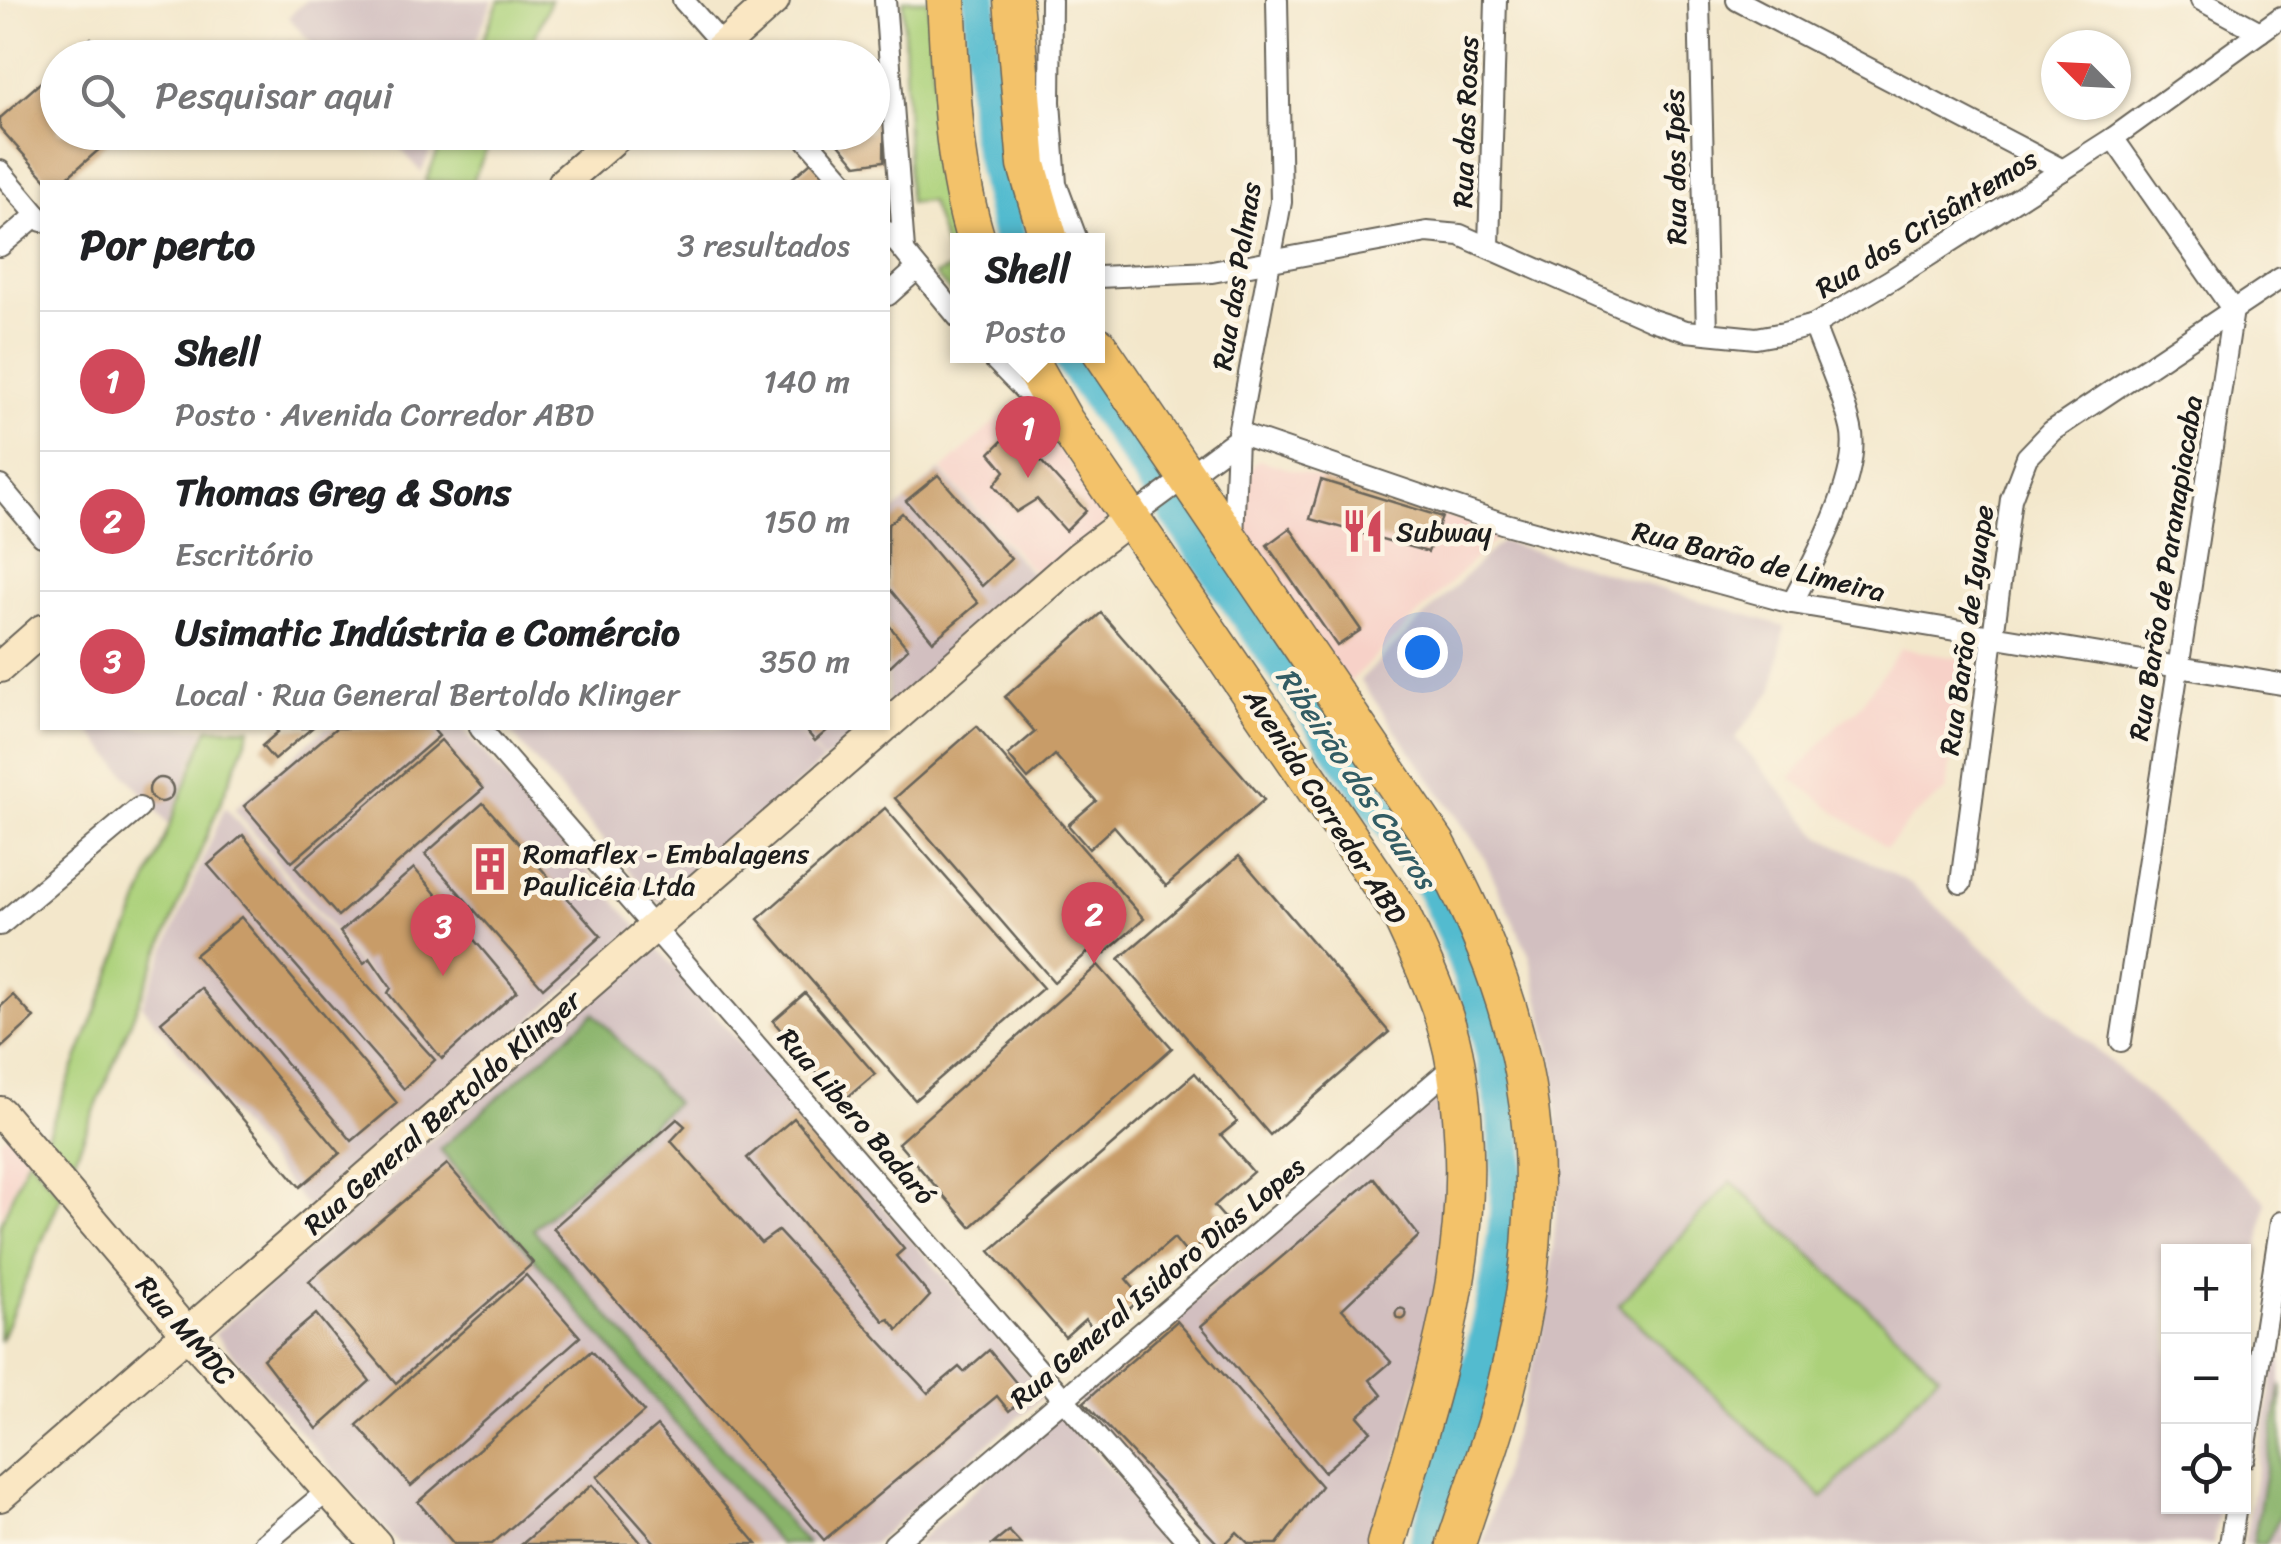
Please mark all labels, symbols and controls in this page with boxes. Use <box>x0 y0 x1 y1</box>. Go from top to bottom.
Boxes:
north arrow <box>2041 30 2131 120</box>
street label: Rua das Rosas <box>1438 35 1493 209</box>
search box <box>40 40 890 150</box>
text: Pesquisar aqui <box>155 62 393 129</box>
icon: search <box>75 68 130 123</box>
street label: Rua dos Ipês <box>1650 89 1701 245</box>
street label: Rua dos Crisântemos <box>1805 135 2047 312</box>
street label: Rua das Palmas <box>1197 178 1276 374</box>
text: Por perto <box>80 208 255 282</box>
text: 3 resultados <box>677 217 850 274</box>
popup <box>950 233 1105 363</box>
text: Shell <box>985 236 1070 303</box>
text: Posto <box>985 303 1066 360</box>
text: Shell <box>175 319 260 386</box>
text: 1 <box>106 353 119 410</box>
text: 140 m <box>763 353 850 410</box>
text: Posto · Avenida Corredor ABD <box>175 386 594 443</box>
street label: Rua Barão de Paranapiacaba <box>2114 392 2217 744</box>
pin: 1 <box>996 396 1060 478</box>
text: Thomas Greg & Sons <box>175 459 511 526</box>
text: 2 <box>103 493 122 550</box>
text: 150 m <box>764 493 850 550</box>
street label: Rua Barão de Iguape <box>1925 502 2008 758</box>
street label: Rua Barão de Limeira <box>1627 506 1890 617</box>
restaurant icon: Subway <box>1339 507 1387 555</box>
place label: Subway <box>1396 507 1492 556</box>
text: Escritório <box>175 526 313 583</box>
text: Usimatic Indústria e Comércio <box>175 599 680 666</box>
your location <box>1397 627 1448 678</box>
text: 3 <box>104 633 121 690</box>
text: 350 m <box>760 633 850 690</box>
water label: Ribeirão dos Couros <box>1261 655 1453 904</box>
text: Local · Rua General Bertoldo Klinger <box>175 666 679 723</box>
street label: Avenida Corredor ABD <box>1230 677 1421 935</box>
place label: Romaflex - Embalagens Paulicéia Ltda <box>523 829 809 910</box>
building icon: Romaflex - Embalagens Paulicéia Ltda <box>466 845 514 893</box>
pin: 2 <box>1062 882 1126 964</box>
pin: 3 <box>410 894 476 976</box>
street label: Rua General Bertoldo Klinger <box>292 976 594 1248</box>
street label: Rua Libero Badaró <box>765 1016 949 1217</box>
street label: Rua General Isidoro Dias Lopes <box>998 1143 1317 1421</box>
map controls <box>2161 1244 2251 1514</box>
button: + <box>2161 1244 2251 1334</box>
street label: Rua MMDC <box>123 1264 248 1397</box>
button: − <box>2161 1334 2251 1424</box>
button: locate <box>2161 1424 2251 1514</box>

